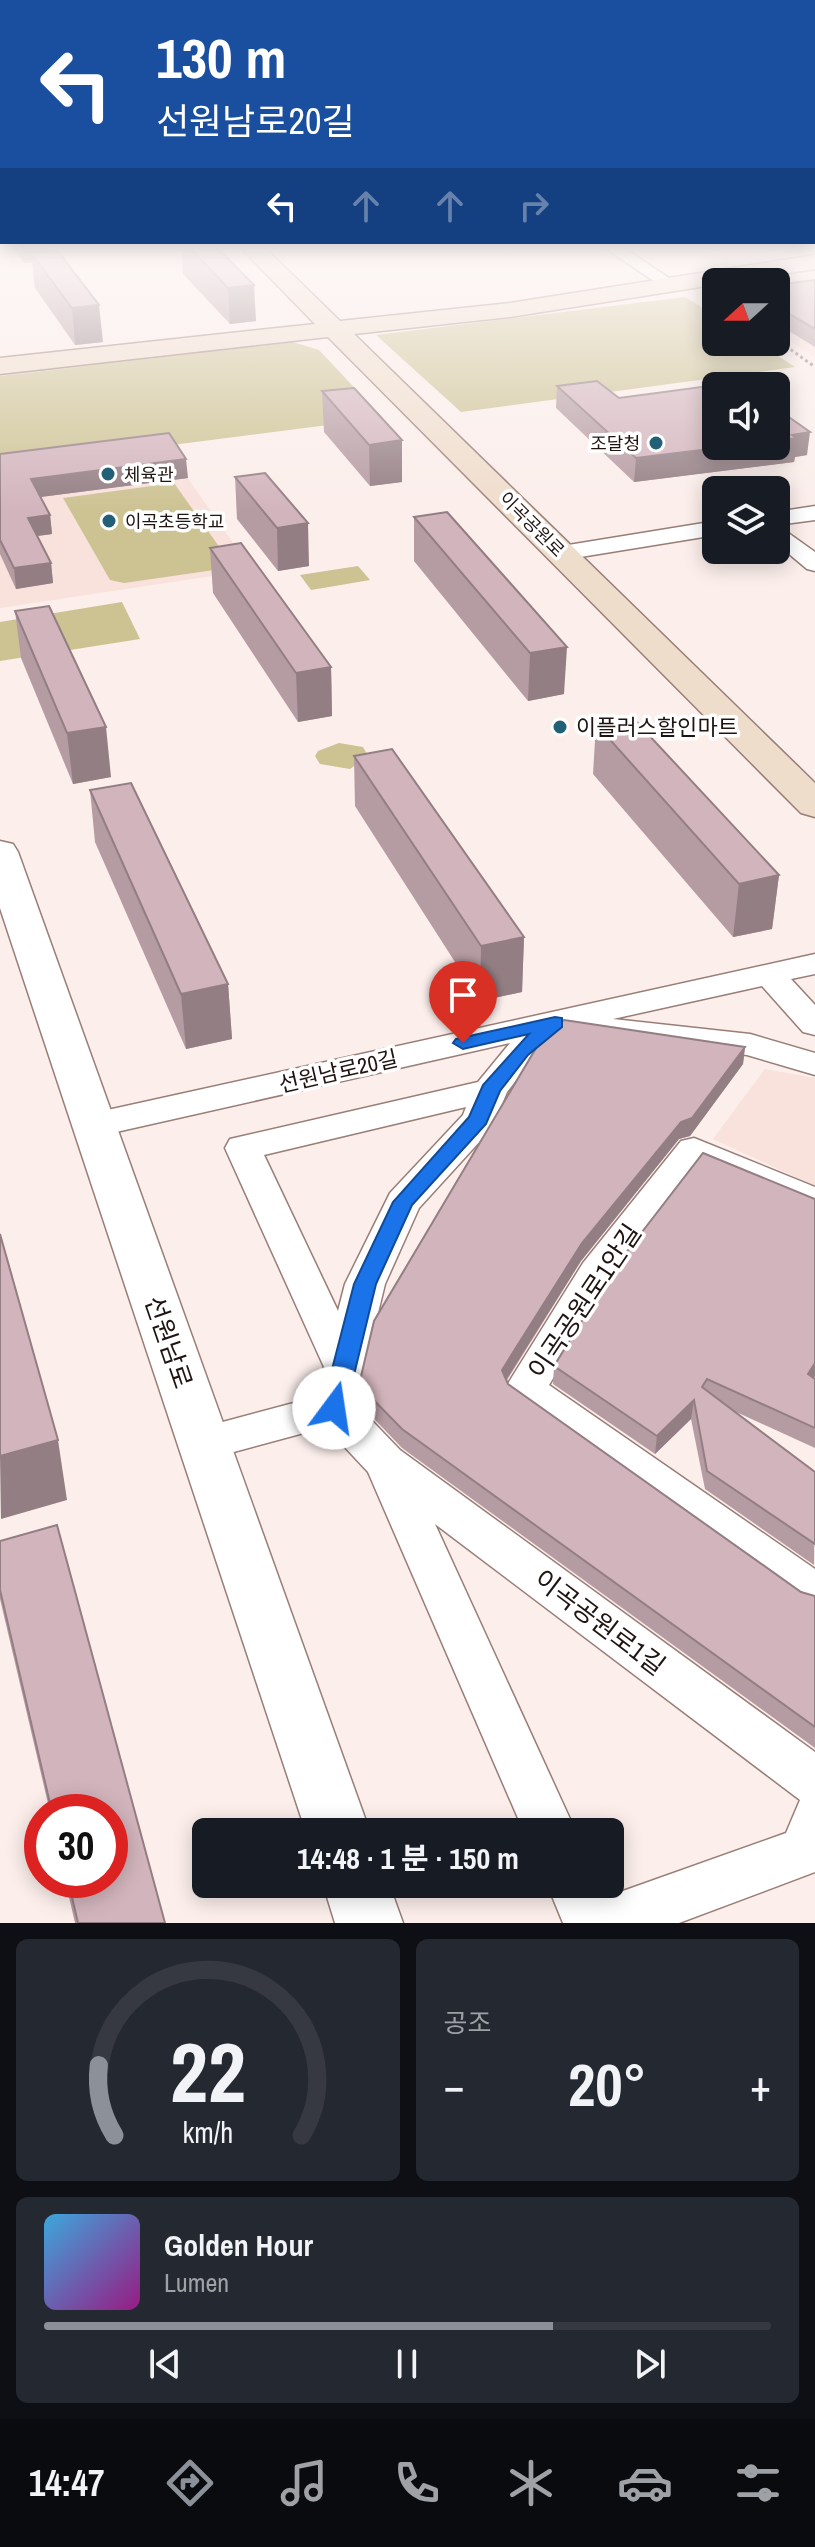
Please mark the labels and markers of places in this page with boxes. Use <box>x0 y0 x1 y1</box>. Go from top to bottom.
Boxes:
place label: 조달청 <box>590 431 640 456</box>
marker: 조달청 <box>647 434 665 452</box>
place label: 체육관 <box>124 462 174 487</box>
marker: 체육관 <box>99 465 117 483</box>
place label: 이곡초등학교 <box>125 509 224 534</box>
marker: 이곡초등학교 <box>100 512 118 530</box>
place label: 이플러스할인마트 <box>576 712 738 742</box>
marker: 이플러스할인마트 <box>551 718 569 736</box>
pin <box>429 961 497 1043</box>

